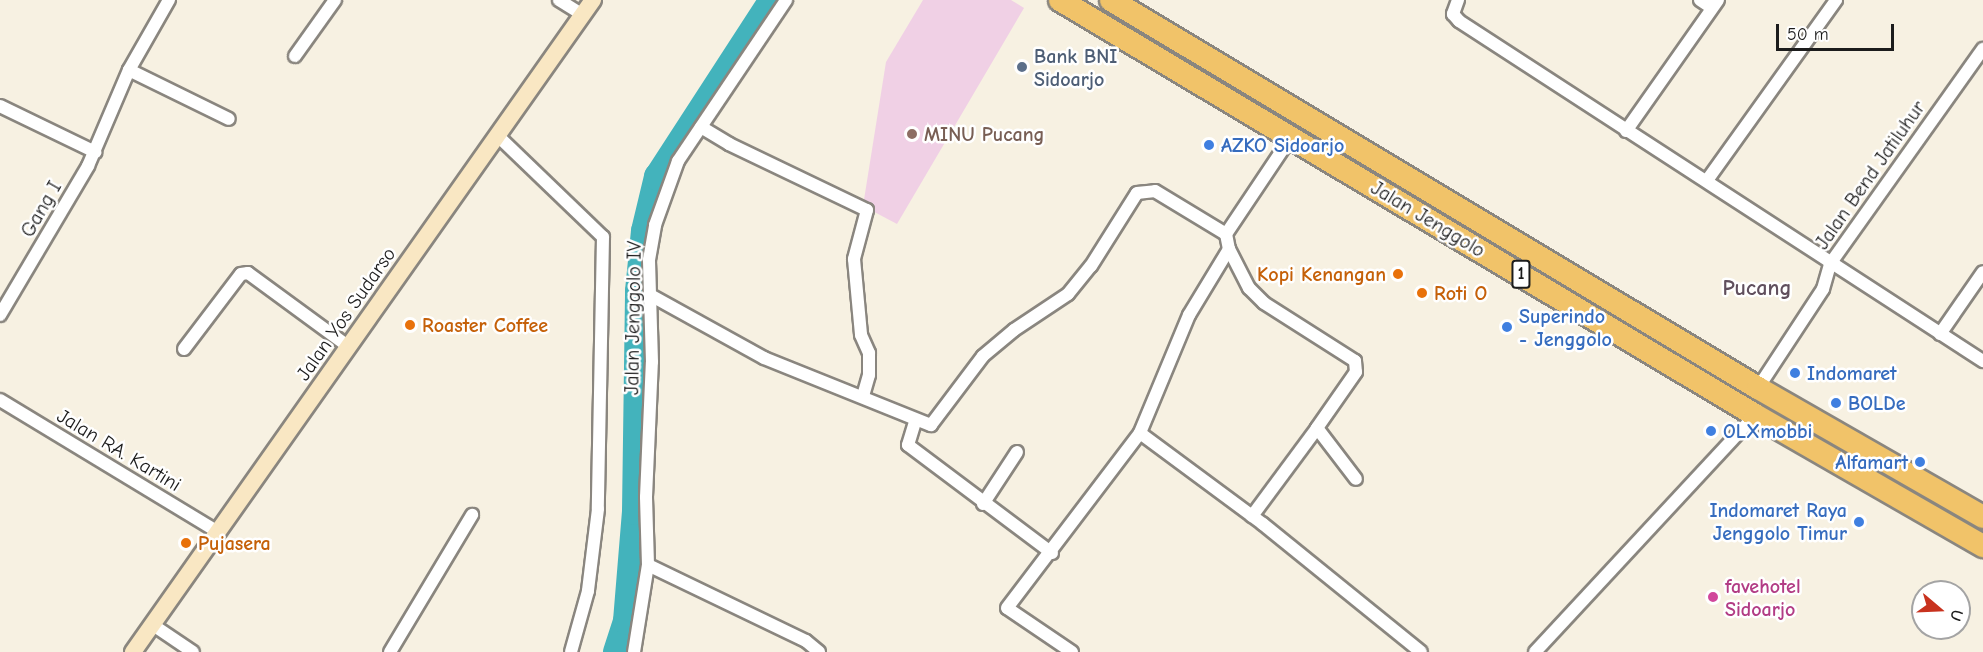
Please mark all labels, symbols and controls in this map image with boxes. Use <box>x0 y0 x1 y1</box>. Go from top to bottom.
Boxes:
scale bar <box>1779 12 1898 50</box>
text: 50 m <box>1787 24 1829 45</box>
place label: Bank BNI Sidoarjo <box>1034 44 1117 91</box>
marker: Bank BNI Sidoarjo <box>1015 60 1029 74</box>
street label: Jalan Bend Jatiluhur <box>1810 96 1930 254</box>
place label: MINU Pucang <box>924 122 1045 146</box>
marker: MINU Pucang <box>905 127 919 141</box>
place label: AZKO Sidoarjo <box>1221 133 1344 157</box>
marker: AZKO Sidoarjo <box>1202 138 1216 152</box>
street label: Jalan Jenggolo <box>1367 176 1489 262</box>
street label: Gang I <box>15 177 67 241</box>
street label: Jalan Jenggolo IV <box>620 241 646 395</box>
street label: Jalan Yos Sudarso <box>291 243 401 385</box>
road number: 1 <box>1510 259 1532 289</box>
place label: Kopi Kenangan <box>1257 262 1386 286</box>
marker: Kopi Kenangan <box>1391 267 1405 281</box>
district label: Pucang <box>1722 276 1792 302</box>
place label: Roti O <box>1434 281 1487 305</box>
marker: Roti O <box>1415 286 1429 300</box>
place label: Superindo - Jenggolo <box>1519 304 1612 351</box>
place label: Roaster Coffee <box>422 313 548 337</box>
marker: Roaster Coffee <box>403 318 417 332</box>
marker: Superindo - Jenggolo <box>1500 320 1514 334</box>
place label: Indomaret <box>1807 361 1897 385</box>
marker: Indomaret <box>1788 366 1802 380</box>
place label: BOLDe <box>1848 391 1906 415</box>
marker: BOLDe <box>1829 396 1843 410</box>
street label: Jalan RA. Kartini <box>53 404 185 496</box>
place label: OLXmobbi <box>1723 419 1812 443</box>
marker: OLXmobbi <box>1704 424 1718 438</box>
place label: Alfamart <box>1835 450 1908 474</box>
marker: Alfamart <box>1913 455 1927 469</box>
place label: Indomaret Raya Jenggolo Timur <box>1709 498 1847 545</box>
marker: Indomaret Raya Jenggolo Timur <box>1852 515 1866 529</box>
place label: Pujasera <box>198 531 271 555</box>
marker: Pujasera <box>179 536 193 550</box>
place label: favehotel Sidoarjo <box>1725 574 1801 621</box>
north arrow <box>1911 580 1971 640</box>
marker: favehotel Sidoarjo <box>1706 590 1720 604</box>
text: U <box>1946 607 1966 623</box>

